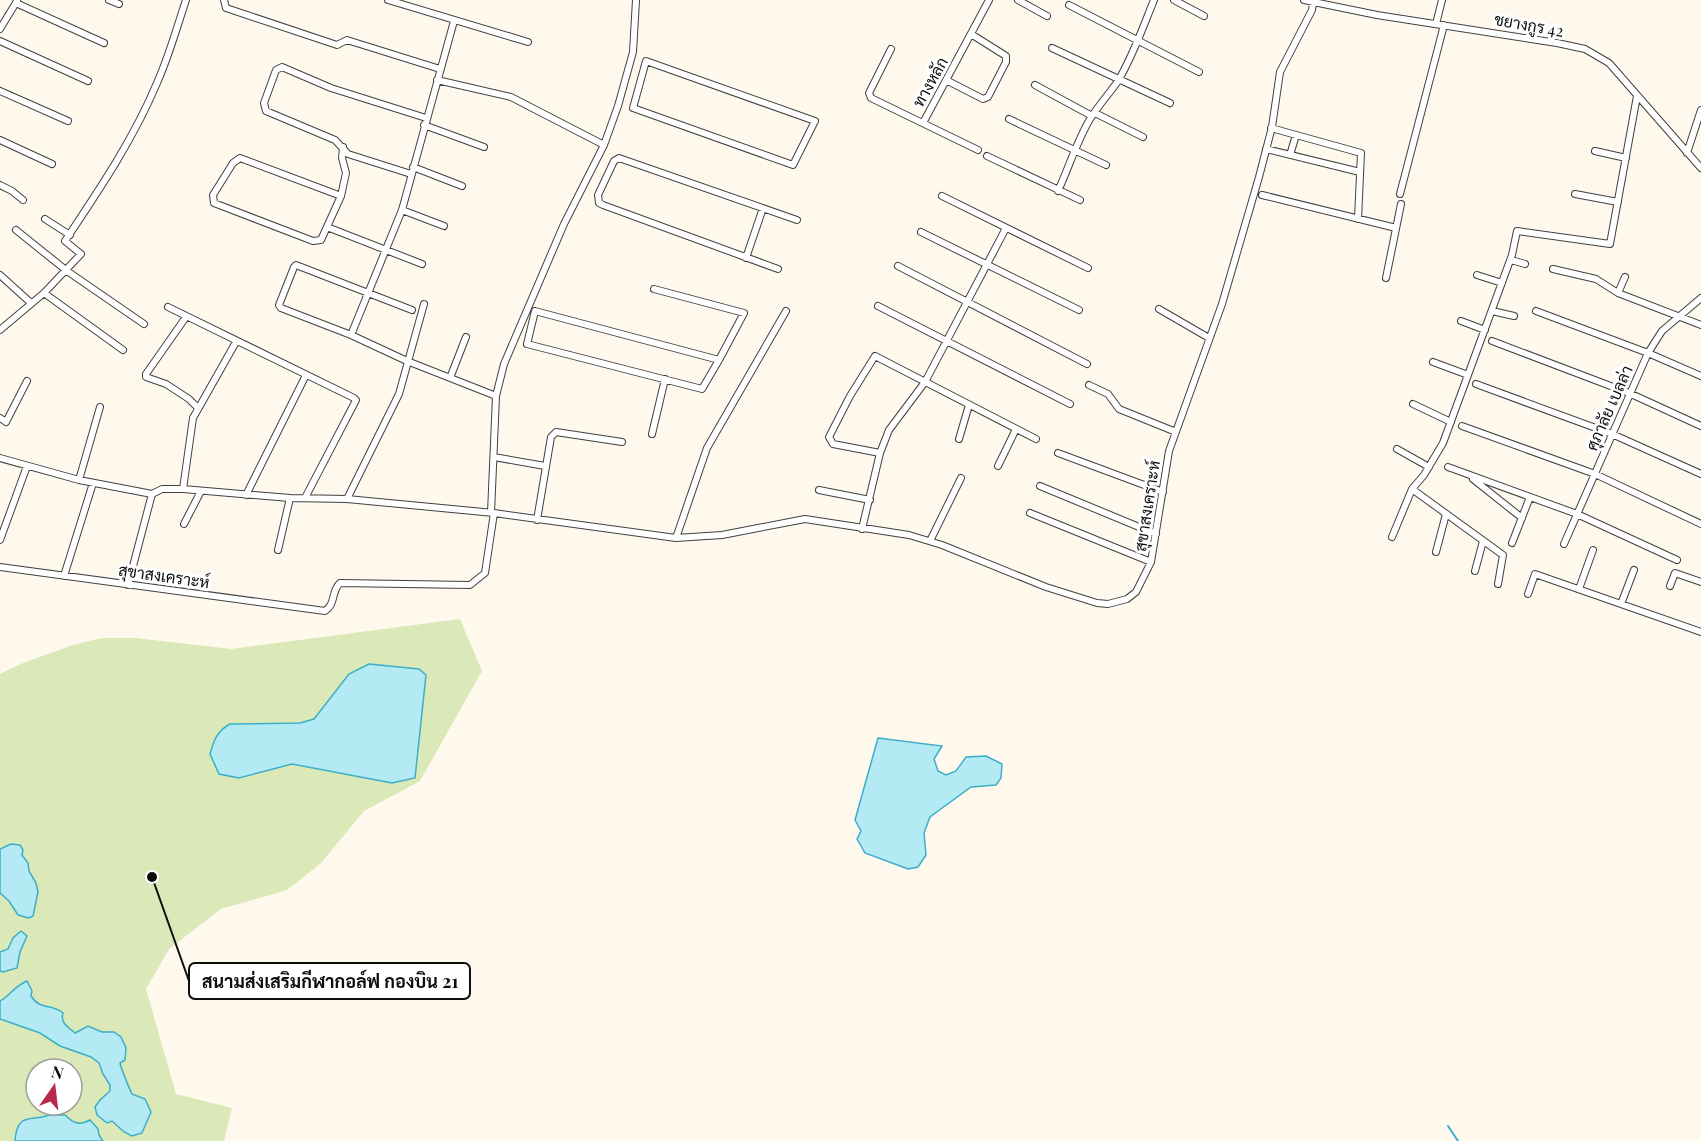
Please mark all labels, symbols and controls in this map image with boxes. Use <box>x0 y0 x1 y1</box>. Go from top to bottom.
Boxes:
street label: ชยางกูร 42 <box>1492 8 1565 43</box>
street label: ทางหลัก <box>907 53 952 111</box>
street label: ศุภาลัย เบลล่า <box>1580 362 1639 455</box>
street label: สุขาสงเคราะห์ <box>1128 459 1166 553</box>
street label: สุขาสงเคราะห์ <box>117 558 211 594</box>
callout: สนามส่งเสริมกีฬากอล์ฟ กองบิน 21 <box>189 963 470 999</box>
text: สนามส่งเสริมกีฬากอล์ฟ กองบิน 21 <box>202 969 458 993</box>
north arrow <box>24 1057 84 1117</box>
text: N <box>50 1060 66 1084</box>

